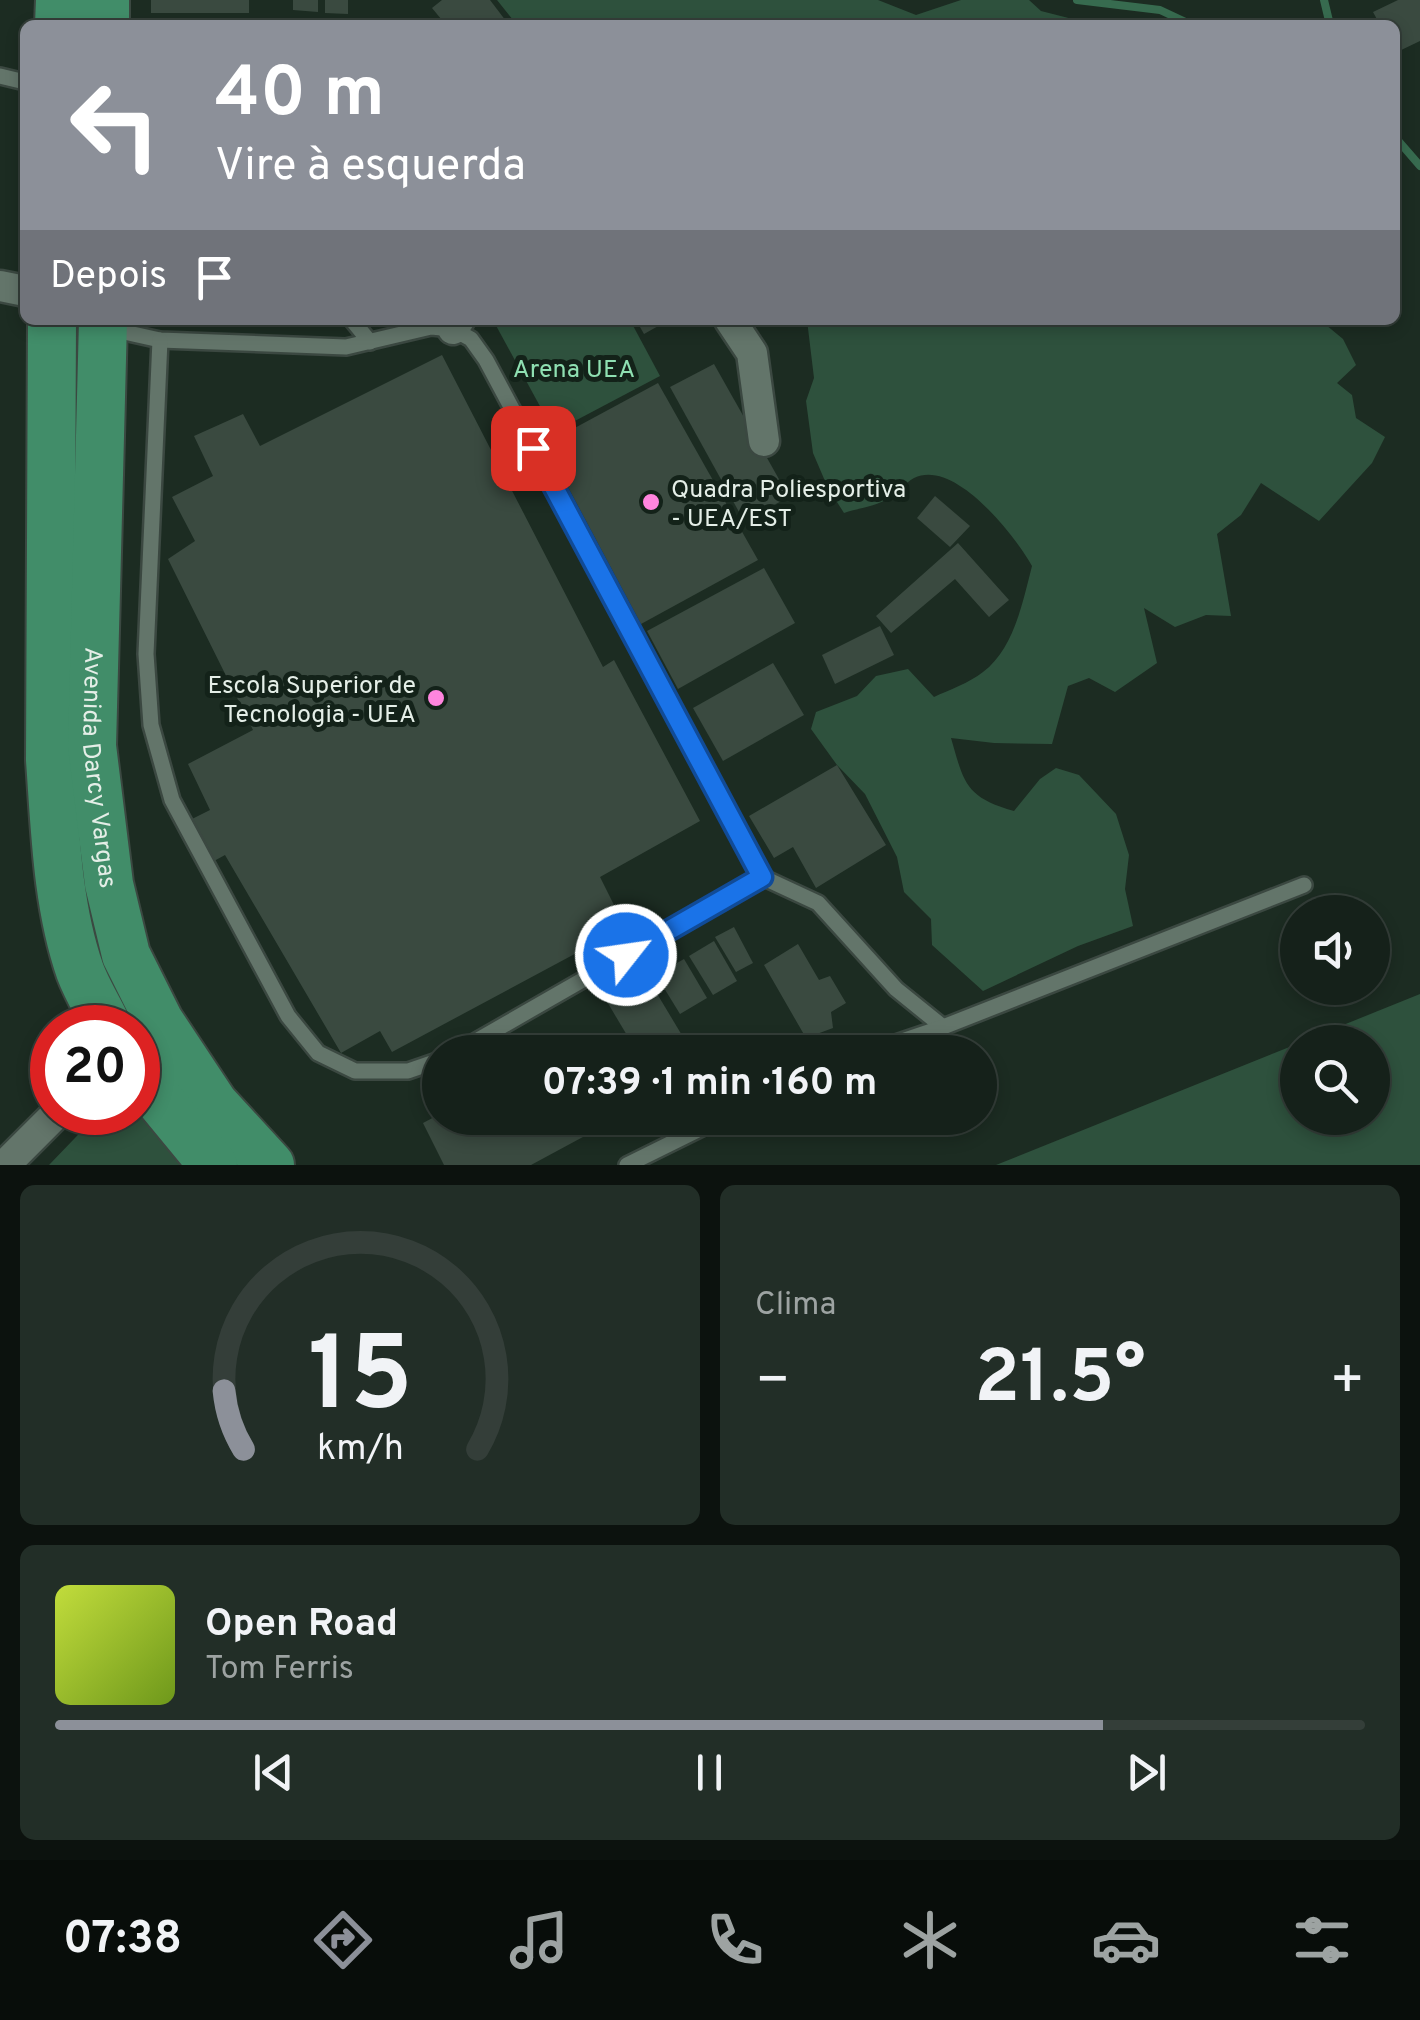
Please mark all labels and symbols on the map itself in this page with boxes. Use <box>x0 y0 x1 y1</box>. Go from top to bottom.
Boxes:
park label: Arena UEA <box>513 355 635 387</box>
pin <box>491 406 576 491</box>
place label: Quadra Poliesportiva - UEA/EST <box>671 475 906 536</box>
marker: Quadra Poliesportiva - UEA/EST <box>640 491 662 513</box>
street label: Avenida Darcy Vargas <box>73 646 122 890</box>
place label: Escola Superior de Tecnologia - UEA <box>207 671 416 732</box>
marker: Escola Superior de Tecnologia - UEA <box>425 687 447 709</box>
position arrow <box>574 903 678 1007</box>
speed limit sign: 20 <box>30 1005 160 1135</box>

